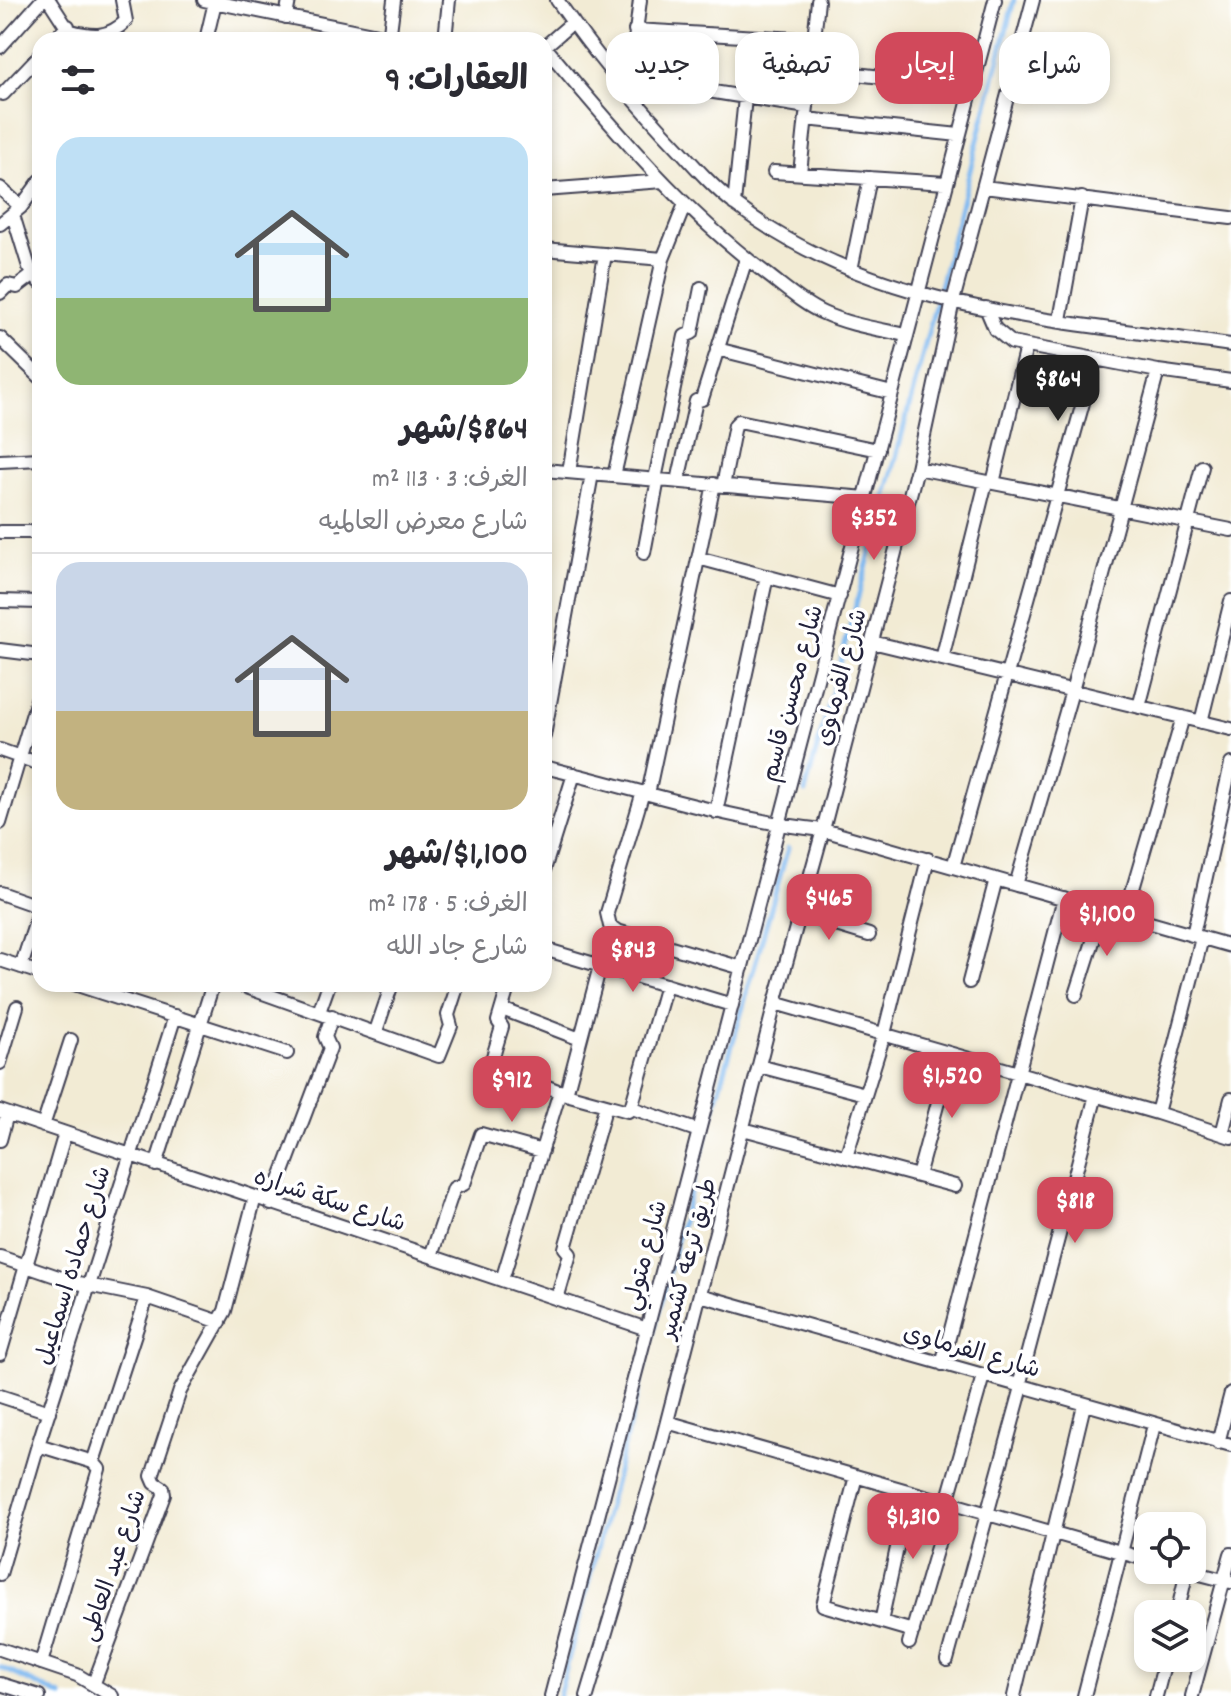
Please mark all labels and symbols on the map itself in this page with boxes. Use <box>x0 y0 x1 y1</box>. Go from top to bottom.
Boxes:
pin: $864 <box>1011 355 1105 423</box>
pin: $352 <box>827 494 921 562</box>
street label: شارع محسن قاسم <box>754 602 834 786</box>
street label: شارع الفرماوى <box>808 605 878 750</box>
pin: $465 <box>782 874 876 942</box>
pin: $1,100 <box>1042 890 1172 958</box>
pin: $843 <box>586 926 680 994</box>
pin: $1,520 <box>887 1052 1017 1120</box>
pin: $912 <box>465 1056 559 1124</box>
street label: شارع سكة شراره <box>249 1161 409 1242</box>
street label: شارع حماده اسماعيل <box>28 1162 121 1370</box>
street label: طريق ترعه كشمير <box>652 1175 728 1345</box>
pin: $818 <box>1028 1177 1122 1245</box>
street label: شارع متولي <box>616 1197 679 1315</box>
street label: شارع الفرماوى <box>899 1317 1044 1389</box>
street label: شارع عبد العاطى <box>73 1486 157 1646</box>
pin: $1,310 <box>848 1493 978 1561</box>

